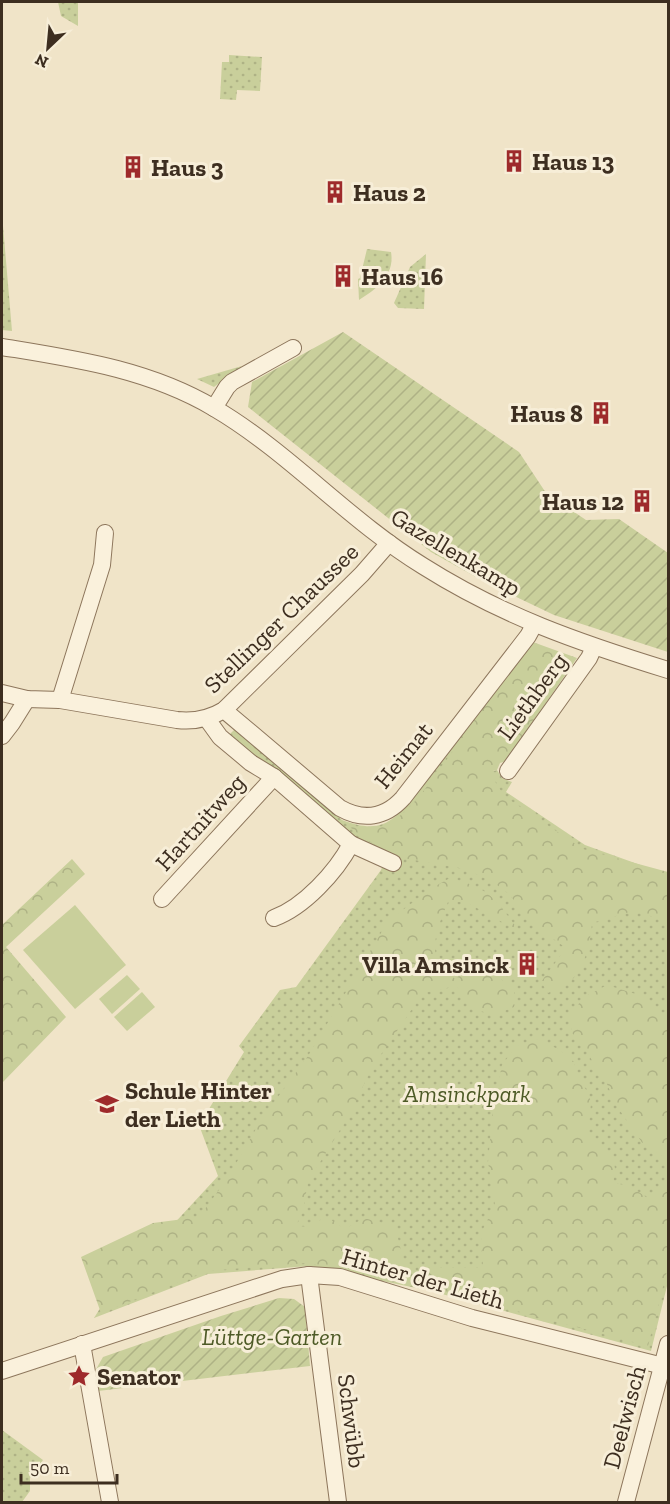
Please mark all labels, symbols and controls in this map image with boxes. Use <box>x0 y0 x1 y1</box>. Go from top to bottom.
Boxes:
north arrow <box>18 18 78 78</box>
text: N <box>32 50 51 72</box>
place label: Haus 13 <box>532 147 614 176</box>
building icon: Haus 13 <box>501 148 527 174</box>
place label: Haus 3 <box>151 153 224 182</box>
building icon: Haus 3 <box>120 154 146 180</box>
place label: Haus 2 <box>353 178 426 207</box>
building icon: Haus 2 <box>322 179 348 205</box>
place label: Haus 16 <box>361 262 443 291</box>
building icon: Haus 16 <box>330 263 356 289</box>
place label: Haus 8 <box>510 399 583 428</box>
building icon: Haus 8 <box>588 400 614 426</box>
place label: Haus 12 <box>542 487 624 516</box>
building icon: Haus 12 <box>629 488 655 514</box>
street label: Gazellenkamp <box>386 502 526 602</box>
street label: Stellinger Chaussee <box>198 537 364 699</box>
street label: Liethberg <box>491 647 573 745</box>
street label: Heimat <box>368 716 438 794</box>
street label: Hartnitweg <box>149 768 251 876</box>
place label: Villa Amsinck <box>362 950 509 979</box>
building icon: Villa Amsinck <box>514 951 540 977</box>
place label: Schule Hinter der Lieth <box>125 1076 272 1133</box>
park label: Amsinckpark <box>402 1079 531 1108</box>
school or university icon: Schule Hinter der Lieth <box>94 1091 120 1117</box>
street label: Hinter der Lieth <box>339 1241 508 1315</box>
park label: Lüttge-Garten <box>202 1322 342 1351</box>
place label: Senator <box>97 1362 181 1391</box>
street label: Deelwisch <box>596 1362 652 1472</box>
place icon: Senator <box>66 1363 92 1389</box>
street label: Schwübb <box>332 1372 372 1470</box>
scale bar <box>21 1447 117 1485</box>
text: 50 m <box>30 1457 70 1479</box>

